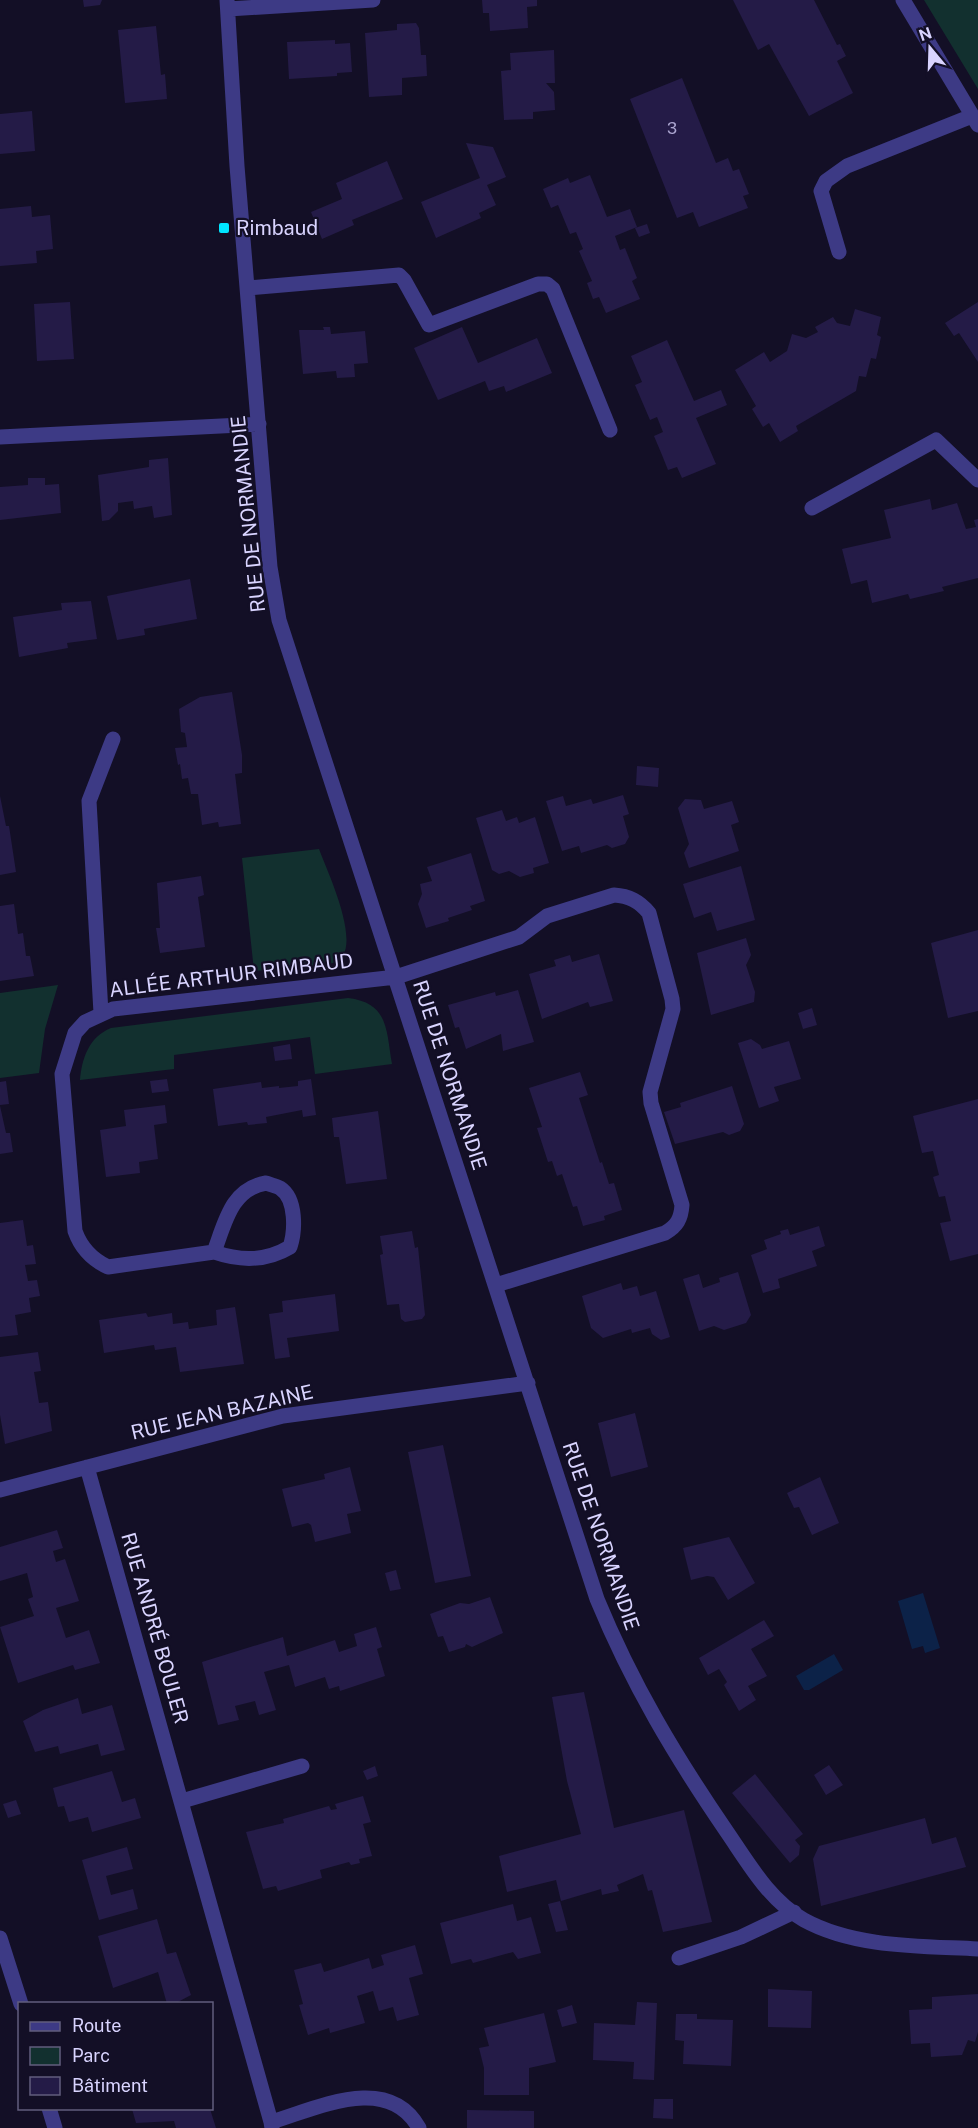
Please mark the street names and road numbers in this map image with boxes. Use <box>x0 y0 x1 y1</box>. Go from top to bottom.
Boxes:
street label: RUE DE NORMANDIE <box>226 414 270 614</box>
street label: ALLÉE ARTHUR RIMBAUD <box>107 947 354 1002</box>
street label: RUE DE NORMANDIE <box>408 977 492 1173</box>
street label: RUE JEAN BAZAINE <box>128 1379 316 1445</box>
street label: RUE DE NORMANDIE <box>557 1439 645 1633</box>
street label: RUE ANDRÉ BOULER <box>116 1529 195 1726</box>

